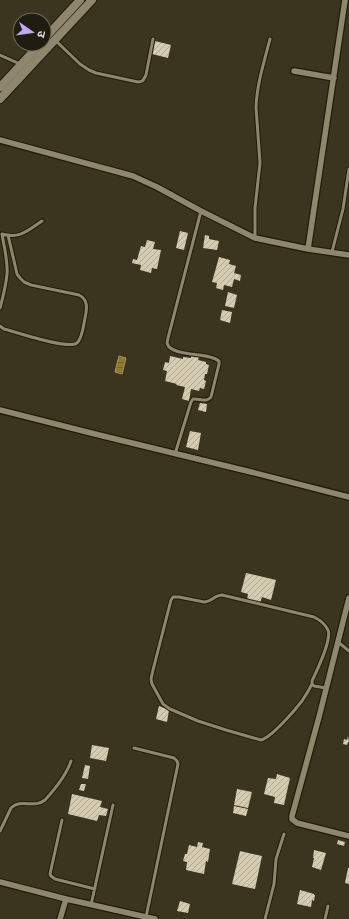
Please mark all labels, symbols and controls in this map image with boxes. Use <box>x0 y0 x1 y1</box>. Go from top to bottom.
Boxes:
north arrow <box>12 12 52 52</box>
text: उ <box>34 30 49 40</box>

